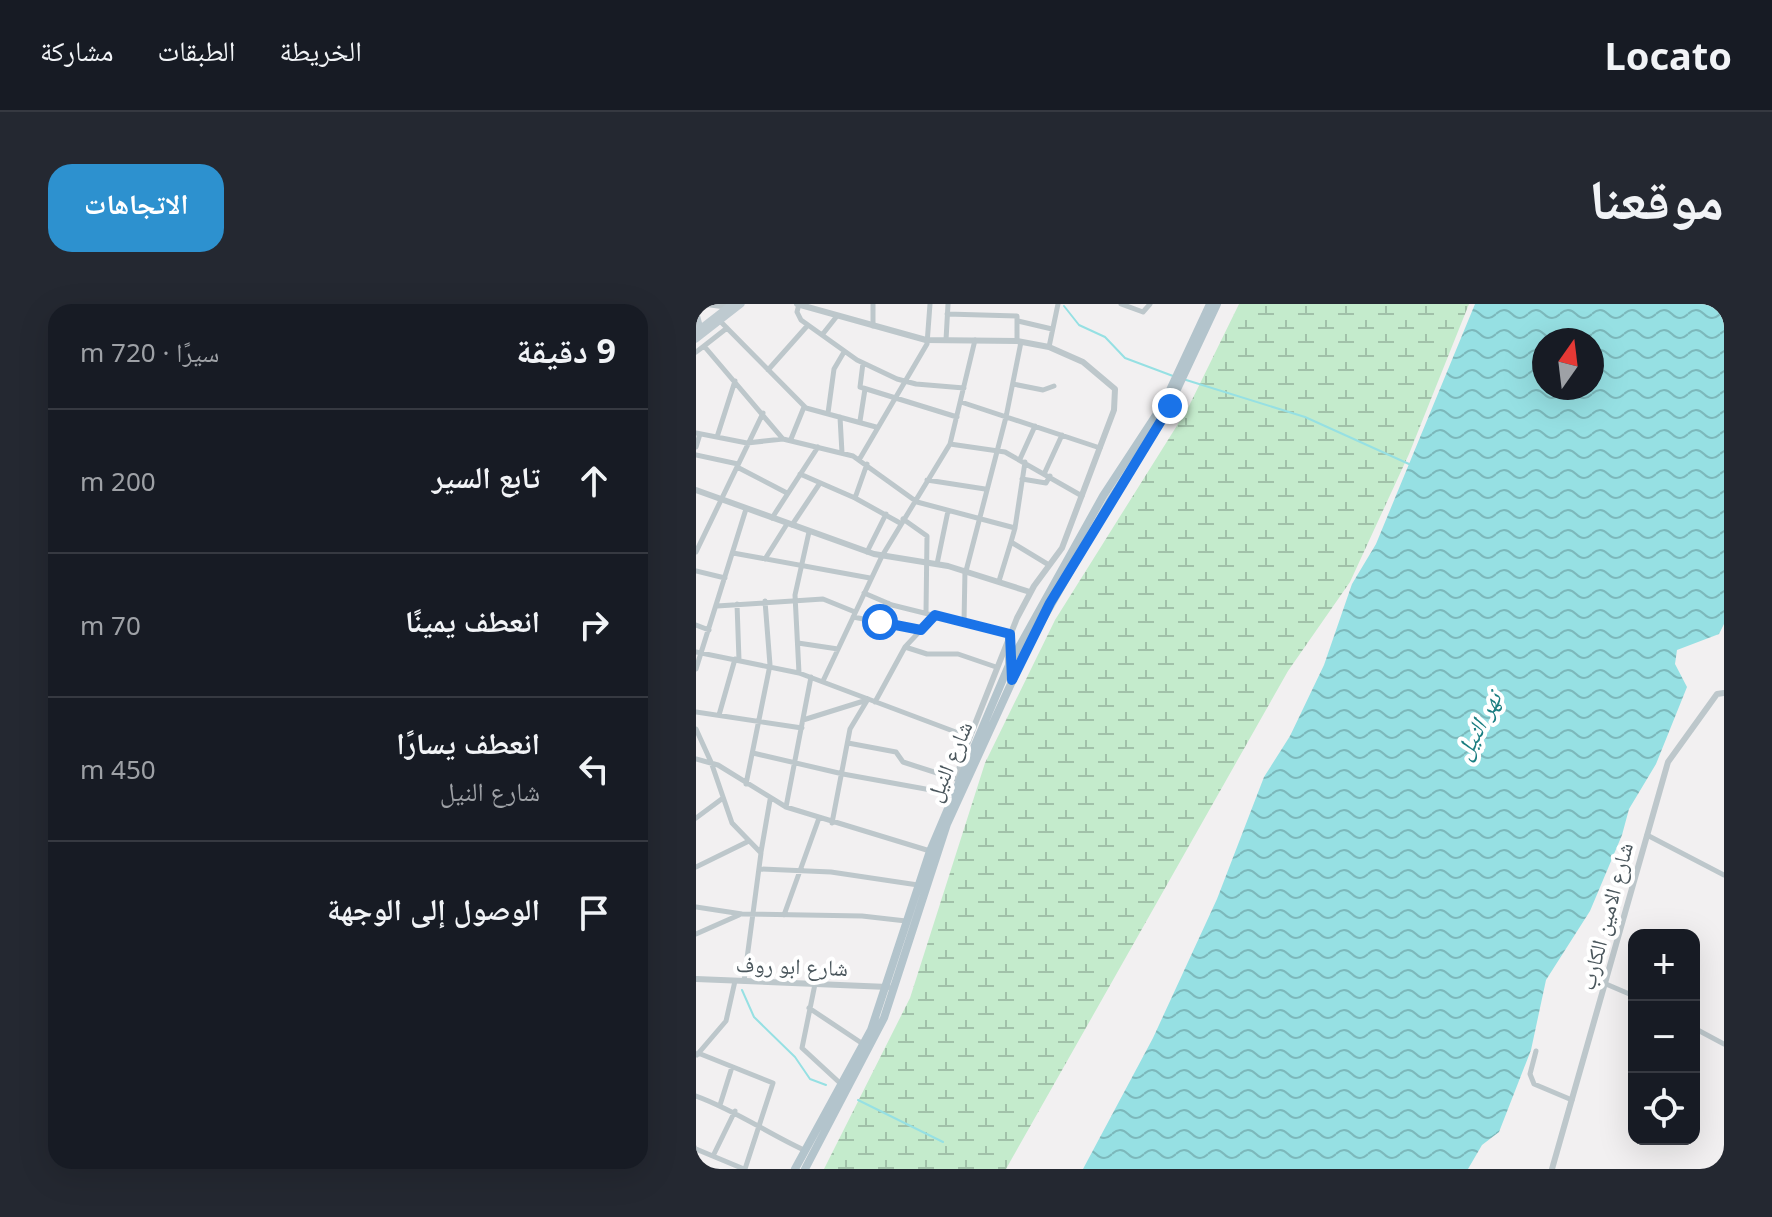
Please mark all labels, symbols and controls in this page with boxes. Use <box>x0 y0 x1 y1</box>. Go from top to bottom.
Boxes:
text: Locato <box>1604 29 1732 81</box>
text: مشاركة <box>40 31 114 69</box>
text: الطبقات <box>158 31 235 69</box>
text: الخريطة <box>279 31 362 69</box>
text: موقعنا <box>1589 160 1724 236</box>
button: الاتجاهات <box>48 164 224 252</box>
text: 9 دقيقة <box>516 327 616 373</box>
north arrow <box>1532 328 1604 400</box>
text: سيرًا · 720 m <box>80 334 219 370</box>
route end <box>1152 388 1188 424</box>
text: تابع السير <box>432 456 540 497</box>
icon: ahead <box>572 459 616 503</box>
text: 200 m <box>80 463 156 499</box>
text: انعطف يمينًا <box>405 600 540 641</box>
icon: right <box>572 603 616 647</box>
route start <box>862 604 898 640</box>
text: 70 m <box>80 607 141 643</box>
water label: نهر النيل <box>1445 682 1510 765</box>
street label: شارع النيل <box>918 716 978 806</box>
text: انعطف يسارًا <box>396 722 540 763</box>
icon: left <box>572 747 616 791</box>
text: 450 m <box>80 751 156 787</box>
text: شارع النيل <box>440 773 540 809</box>
street label: شارع الامين الكارب <box>1571 839 1639 993</box>
text: الوصول إلى الوجهة <box>327 888 540 929</box>
icon: arrive <box>572 891 616 935</box>
map controls <box>1628 929 1700 1145</box>
button: + <box>1628 929 1700 1001</box>
street label: شارع ابو روف <box>735 948 849 982</box>
button: − <box>1628 1001 1700 1073</box>
button: locate <box>1628 1073 1700 1145</box>

